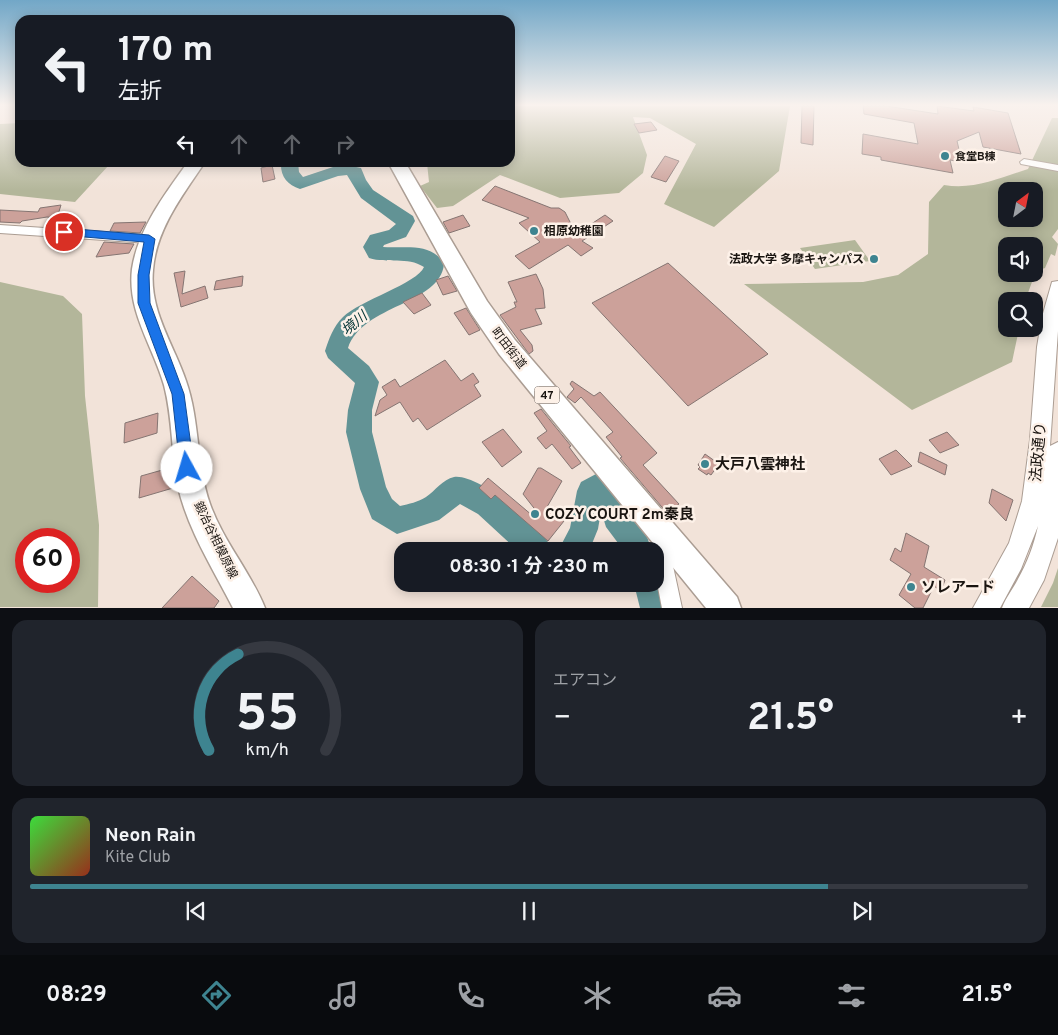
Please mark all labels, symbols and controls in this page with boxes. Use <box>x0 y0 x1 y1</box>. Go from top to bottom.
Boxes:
text: 170 m <box>118 29 213 73</box>
icon: left <box>35 35 100 100</box>
text: 左折 <box>118 79 162 106</box>
icon: left <box>172 130 200 158</box>
icon: ahead <box>225 130 253 158</box>
icon: ahead <box>278 130 306 158</box>
icon: right <box>331 130 359 158</box>
marker: 食堂B棟 <box>939 150 951 162</box>
place label: 食堂B棟 <box>955 150 996 164</box>
north arrow <box>998 182 1042 228</box>
map controls <box>998 182 1043 337</box>
pin <box>43 211 85 253</box>
icon: arrive <box>50 218 78 246</box>
place label: 相原幼稚園 <box>544 224 604 240</box>
marker: 相原幼稚園 <box>528 225 540 237</box>
button: sound <box>998 237 1043 282</box>
place label: 法政大学 多摩キャンパス <box>729 252 864 268</box>
marker: 法政大学 多摩キャンパス <box>868 253 880 265</box>
button: search <box>998 292 1043 337</box>
water label: 境川 <box>339 307 373 340</box>
street label: 町田街道 <box>487 325 529 372</box>
road number: 47 <box>534 386 560 404</box>
street label: 法政通り <box>1027 421 1052 483</box>
position arrow <box>160 441 212 493</box>
place label: 大戸八雲神社 <box>715 455 805 475</box>
marker: 大戸八雲神社 <box>699 458 711 470</box>
street label: 鍛冶谷相模原線 <box>189 499 241 582</box>
place label: COZY COURT 2m秦良 <box>545 506 694 525</box>
marker: COZY COURT 2m秦良 <box>529 508 541 520</box>
speed limit sign: 60 <box>15 528 80 593</box>
text: 08:30 · 1 分 · 230 m <box>449 555 609 579</box>
place label: ソレアード <box>921 579 995 598</box>
marker: ソレアード <box>905 581 917 593</box>
text: エアコン <box>553 671 617 691</box>
text: 55 <box>236 683 299 749</box>
text: 21.5° <box>747 695 834 744</box>
text: − <box>553 701 571 737</box>
text: + <box>1010 701 1028 737</box>
text: km/h <box>246 739 289 762</box>
text: Neon Rain <box>105 824 196 848</box>
text: Kite Club <box>105 848 170 868</box>
icon: previous <box>182 897 210 925</box>
icon: pause <box>515 897 543 925</box>
icon: next <box>848 897 876 925</box>
icon: directions <box>199 978 234 1013</box>
icon: music <box>326 978 361 1013</box>
icon: phone <box>453 978 488 1013</box>
icon: climate <box>580 978 615 1013</box>
icon: car <box>707 978 742 1013</box>
icon: filters <box>834 978 869 1013</box>
text: 08:29 <box>46 982 107 1009</box>
text: 21.5° <box>962 982 1012 1009</box>

